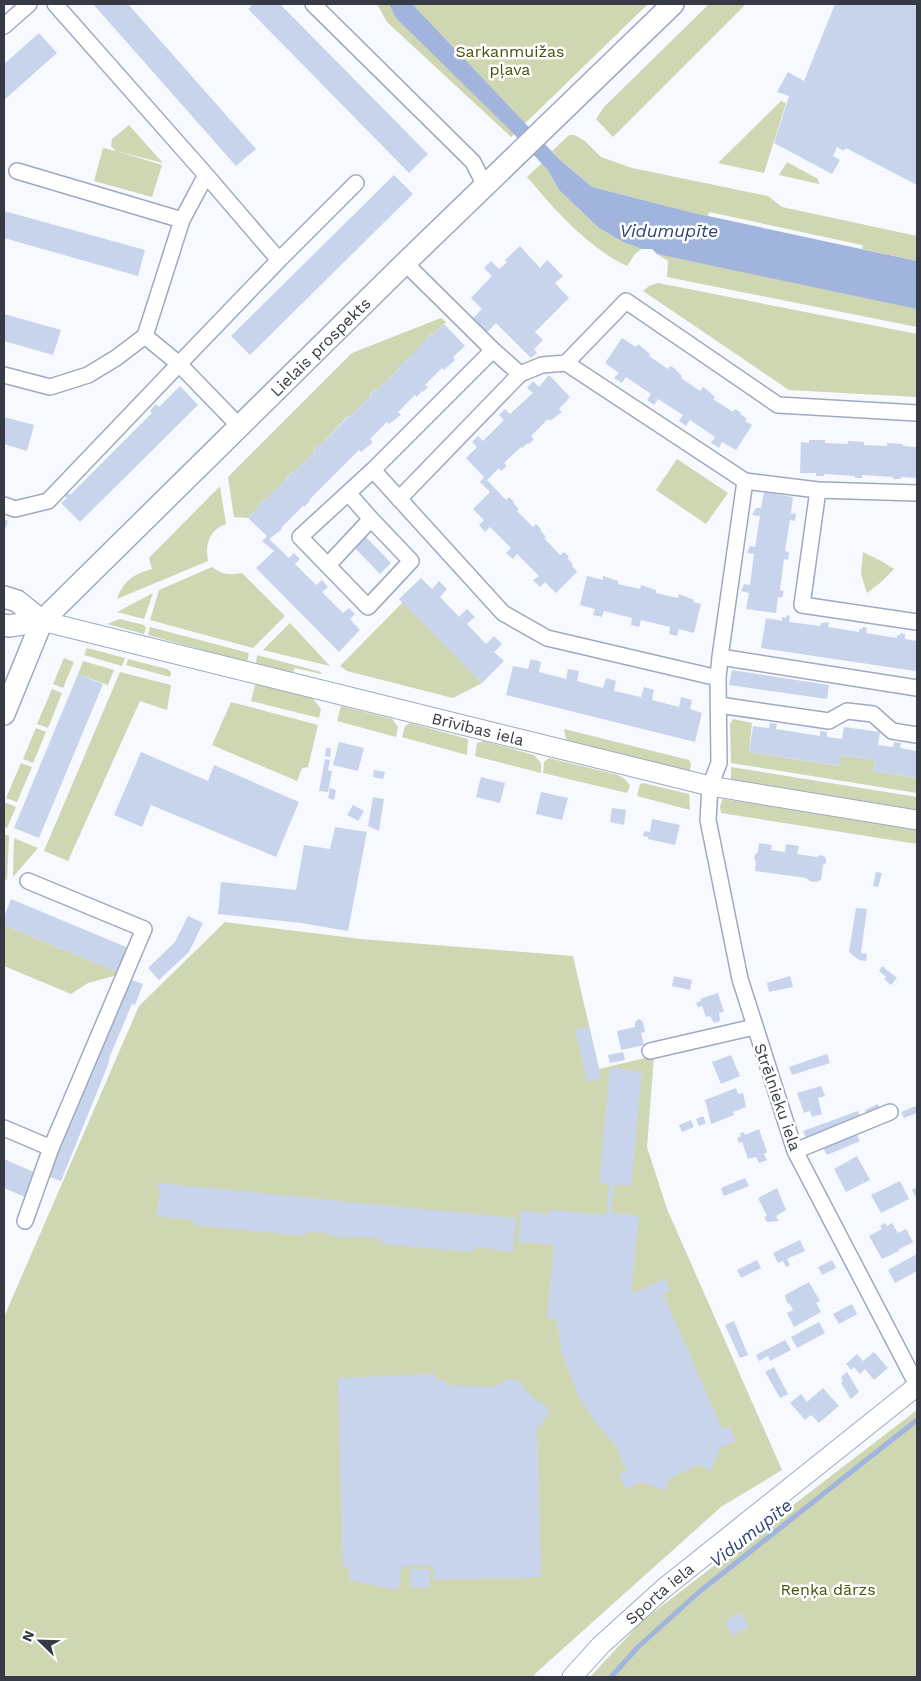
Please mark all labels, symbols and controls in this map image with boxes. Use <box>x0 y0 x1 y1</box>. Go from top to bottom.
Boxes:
park label: Sarkanmuižas pļava <box>456 42 564 79</box>
water label: Vidumupīte <box>620 220 718 241</box>
street label: Lielais prospekts <box>266 294 374 401</box>
street label: Brīvības iela <box>430 709 526 750</box>
street label: Strēlnieku iela <box>750 1041 805 1153</box>
water label: Vidumupīte <box>705 1494 796 1571</box>
street label: Sporta iela <box>621 1559 698 1629</box>
park label: Reņķa dārzs <box>780 1580 876 1599</box>
north arrow <box>15 1616 65 1666</box>
text: N <box>19 1628 37 1644</box>

